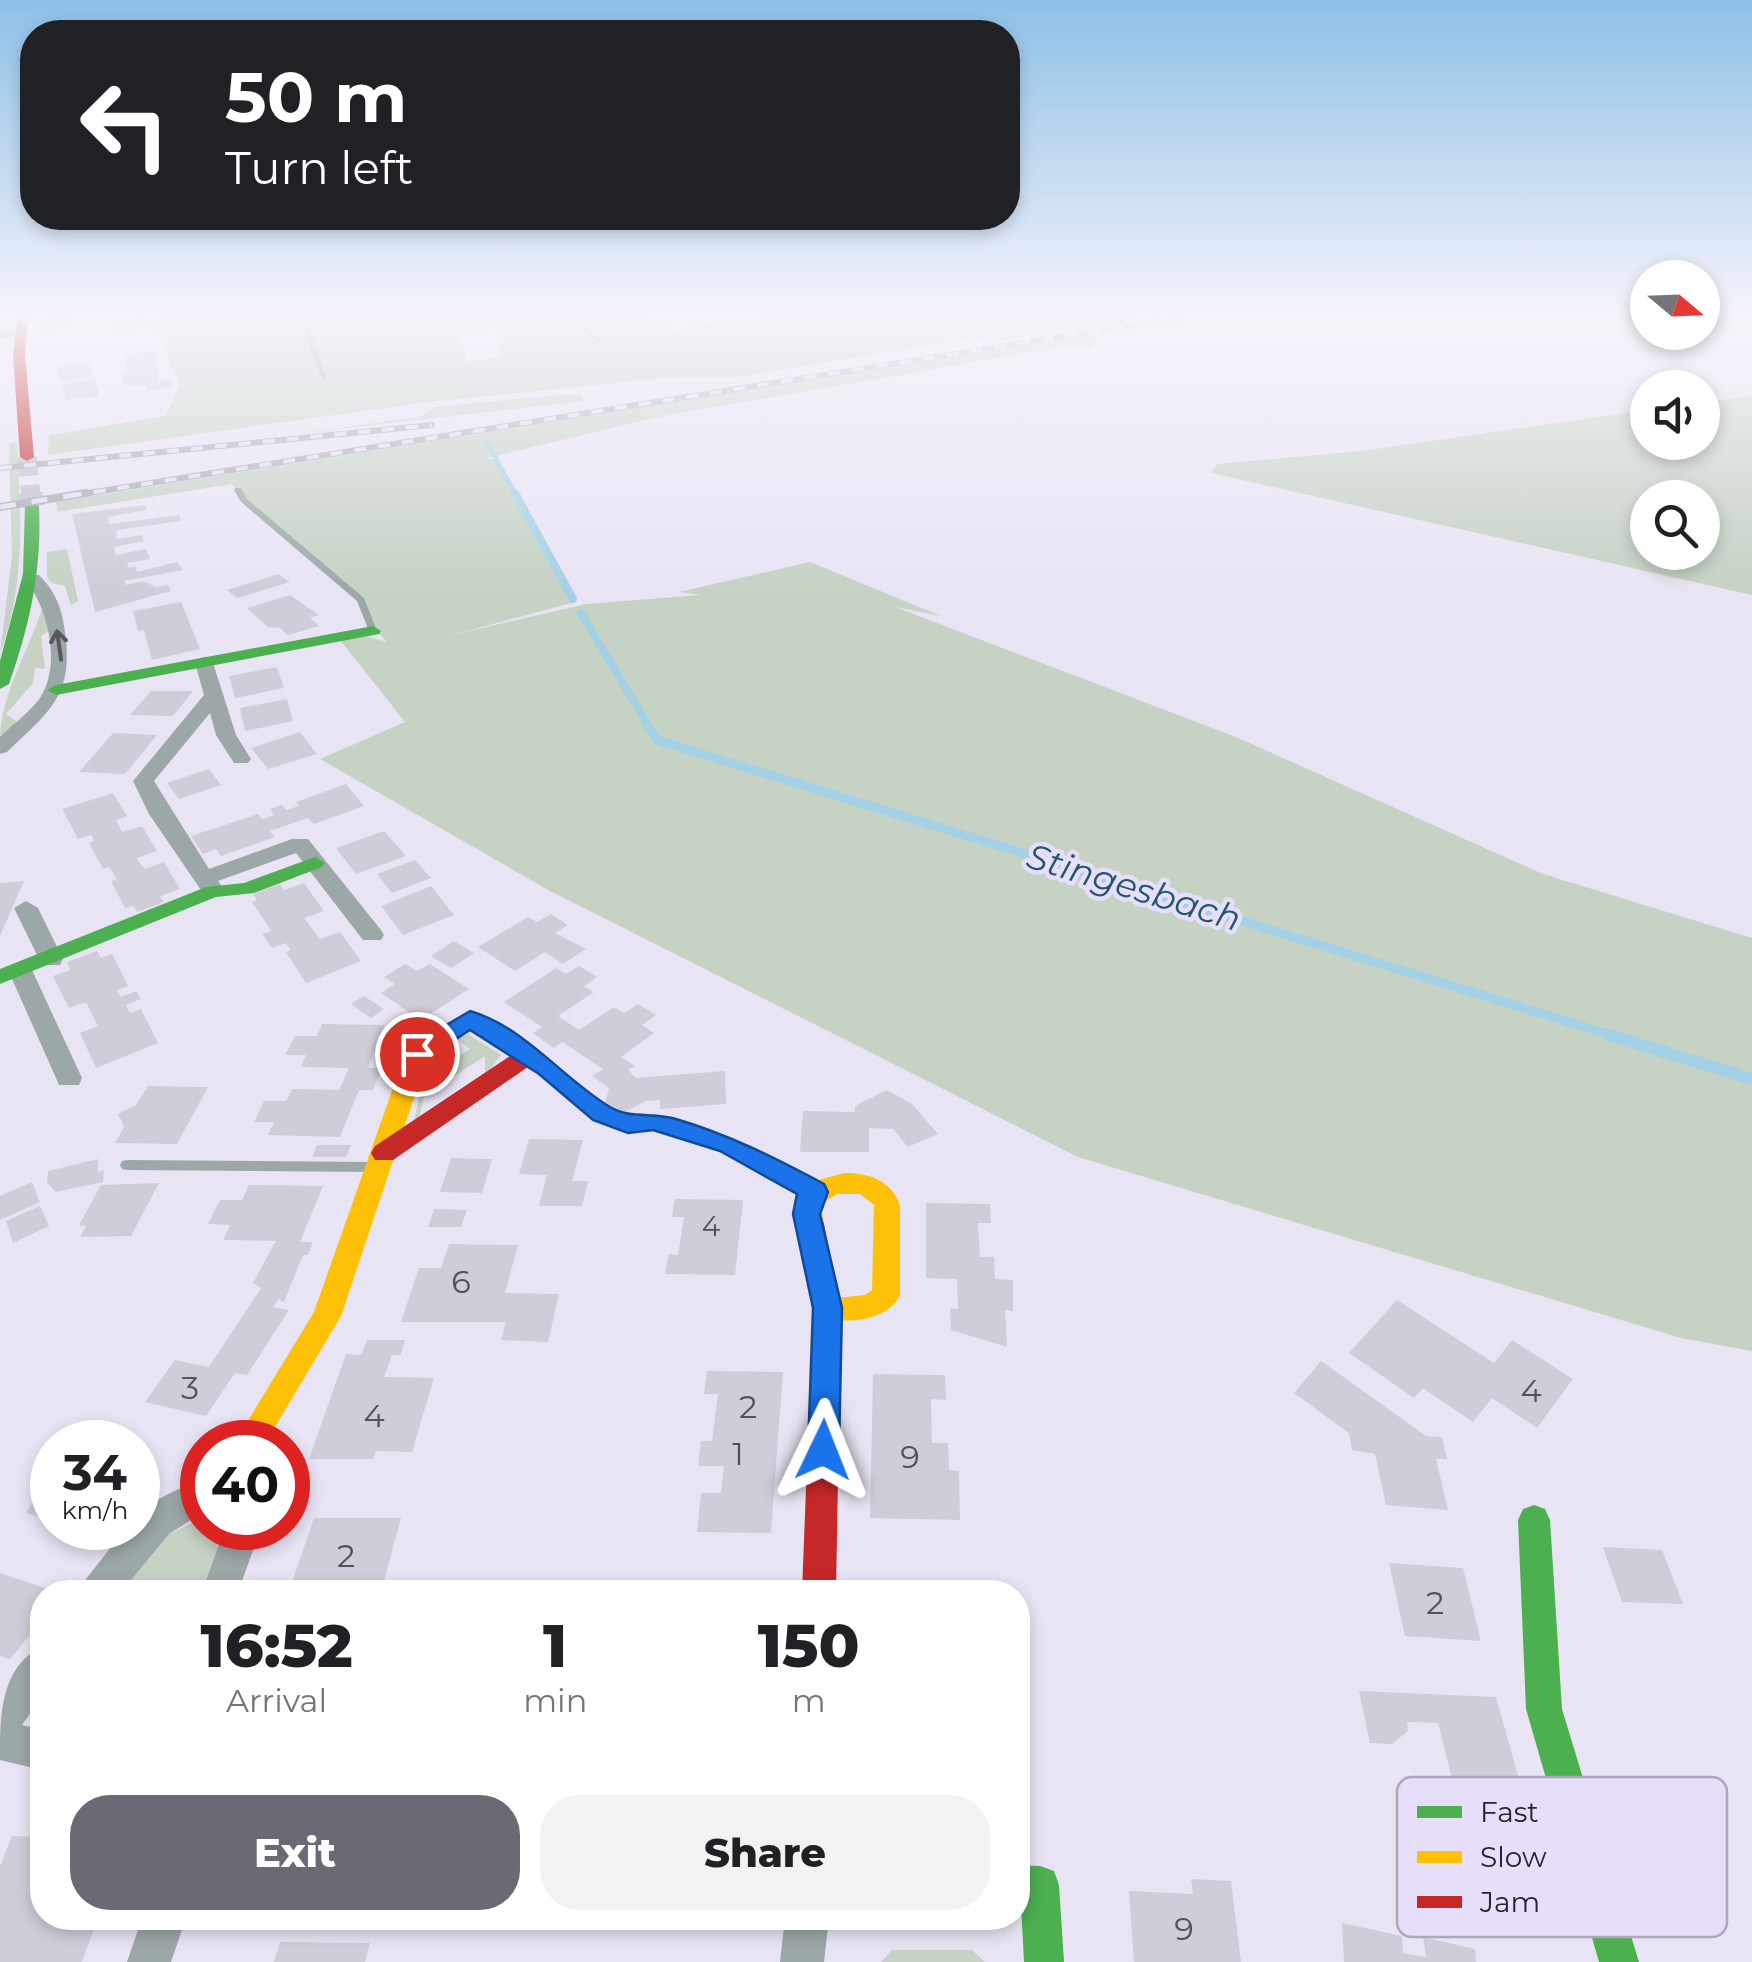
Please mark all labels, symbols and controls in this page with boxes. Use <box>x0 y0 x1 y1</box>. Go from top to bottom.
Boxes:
text: 50 m <box>225 54 407 140</box>
icon: left <box>60 60 190 190</box>
text: Turn left <box>225 140 413 195</box>
north arrow <box>1630 260 1720 350</box>
map controls <box>1630 260 1720 570</box>
button: sound <box>1630 370 1720 460</box>
button: search <box>1630 480 1720 570</box>
one-way arrow <box>49 630 67 662</box>
water label: Stingesbach <box>1022 834 1246 940</box>
pin <box>375 1012 460 1097</box>
icon: arrive <box>390 1027 445 1082</box>
house number: 4 <box>702 1209 721 1243</box>
house number: 6 <box>451 1262 471 1301</box>
house number: 3 <box>181 1368 199 1407</box>
house number: 4 <box>1520 1371 1542 1410</box>
house number: 2 <box>739 1387 757 1426</box>
house number: 4 <box>363 1396 385 1435</box>
position arrow <box>771 1398 875 1502</box>
speed limit sign: 40 <box>180 1420 310 1550</box>
house number: 1 <box>732 1434 744 1473</box>
house number: 9 <box>900 1437 920 1476</box>
text: 34 <box>63 1442 127 1503</box>
text: km/h <box>62 1495 128 1525</box>
house number: 2 <box>337 1536 355 1575</box>
house number: 2 <box>1426 1583 1444 1622</box>
text: 16:52 <box>200 1609 353 1682</box>
text: 1 <box>543 1609 567 1682</box>
text: 150 <box>758 1609 860 1682</box>
text: Arrival <box>226 1681 327 1720</box>
text: min <box>523 1681 587 1720</box>
text: m <box>792 1681 826 1720</box>
legend <box>1397 1777 1727 1937</box>
button: Exit <box>70 1795 520 1910</box>
button: Share <box>540 1795 990 1910</box>
text: Fast <box>1480 1795 1539 1829</box>
text: Slow <box>1480 1840 1547 1874</box>
text: Jam <box>1479 1885 1540 1919</box>
house number: 9 <box>1174 1909 1194 1948</box>

